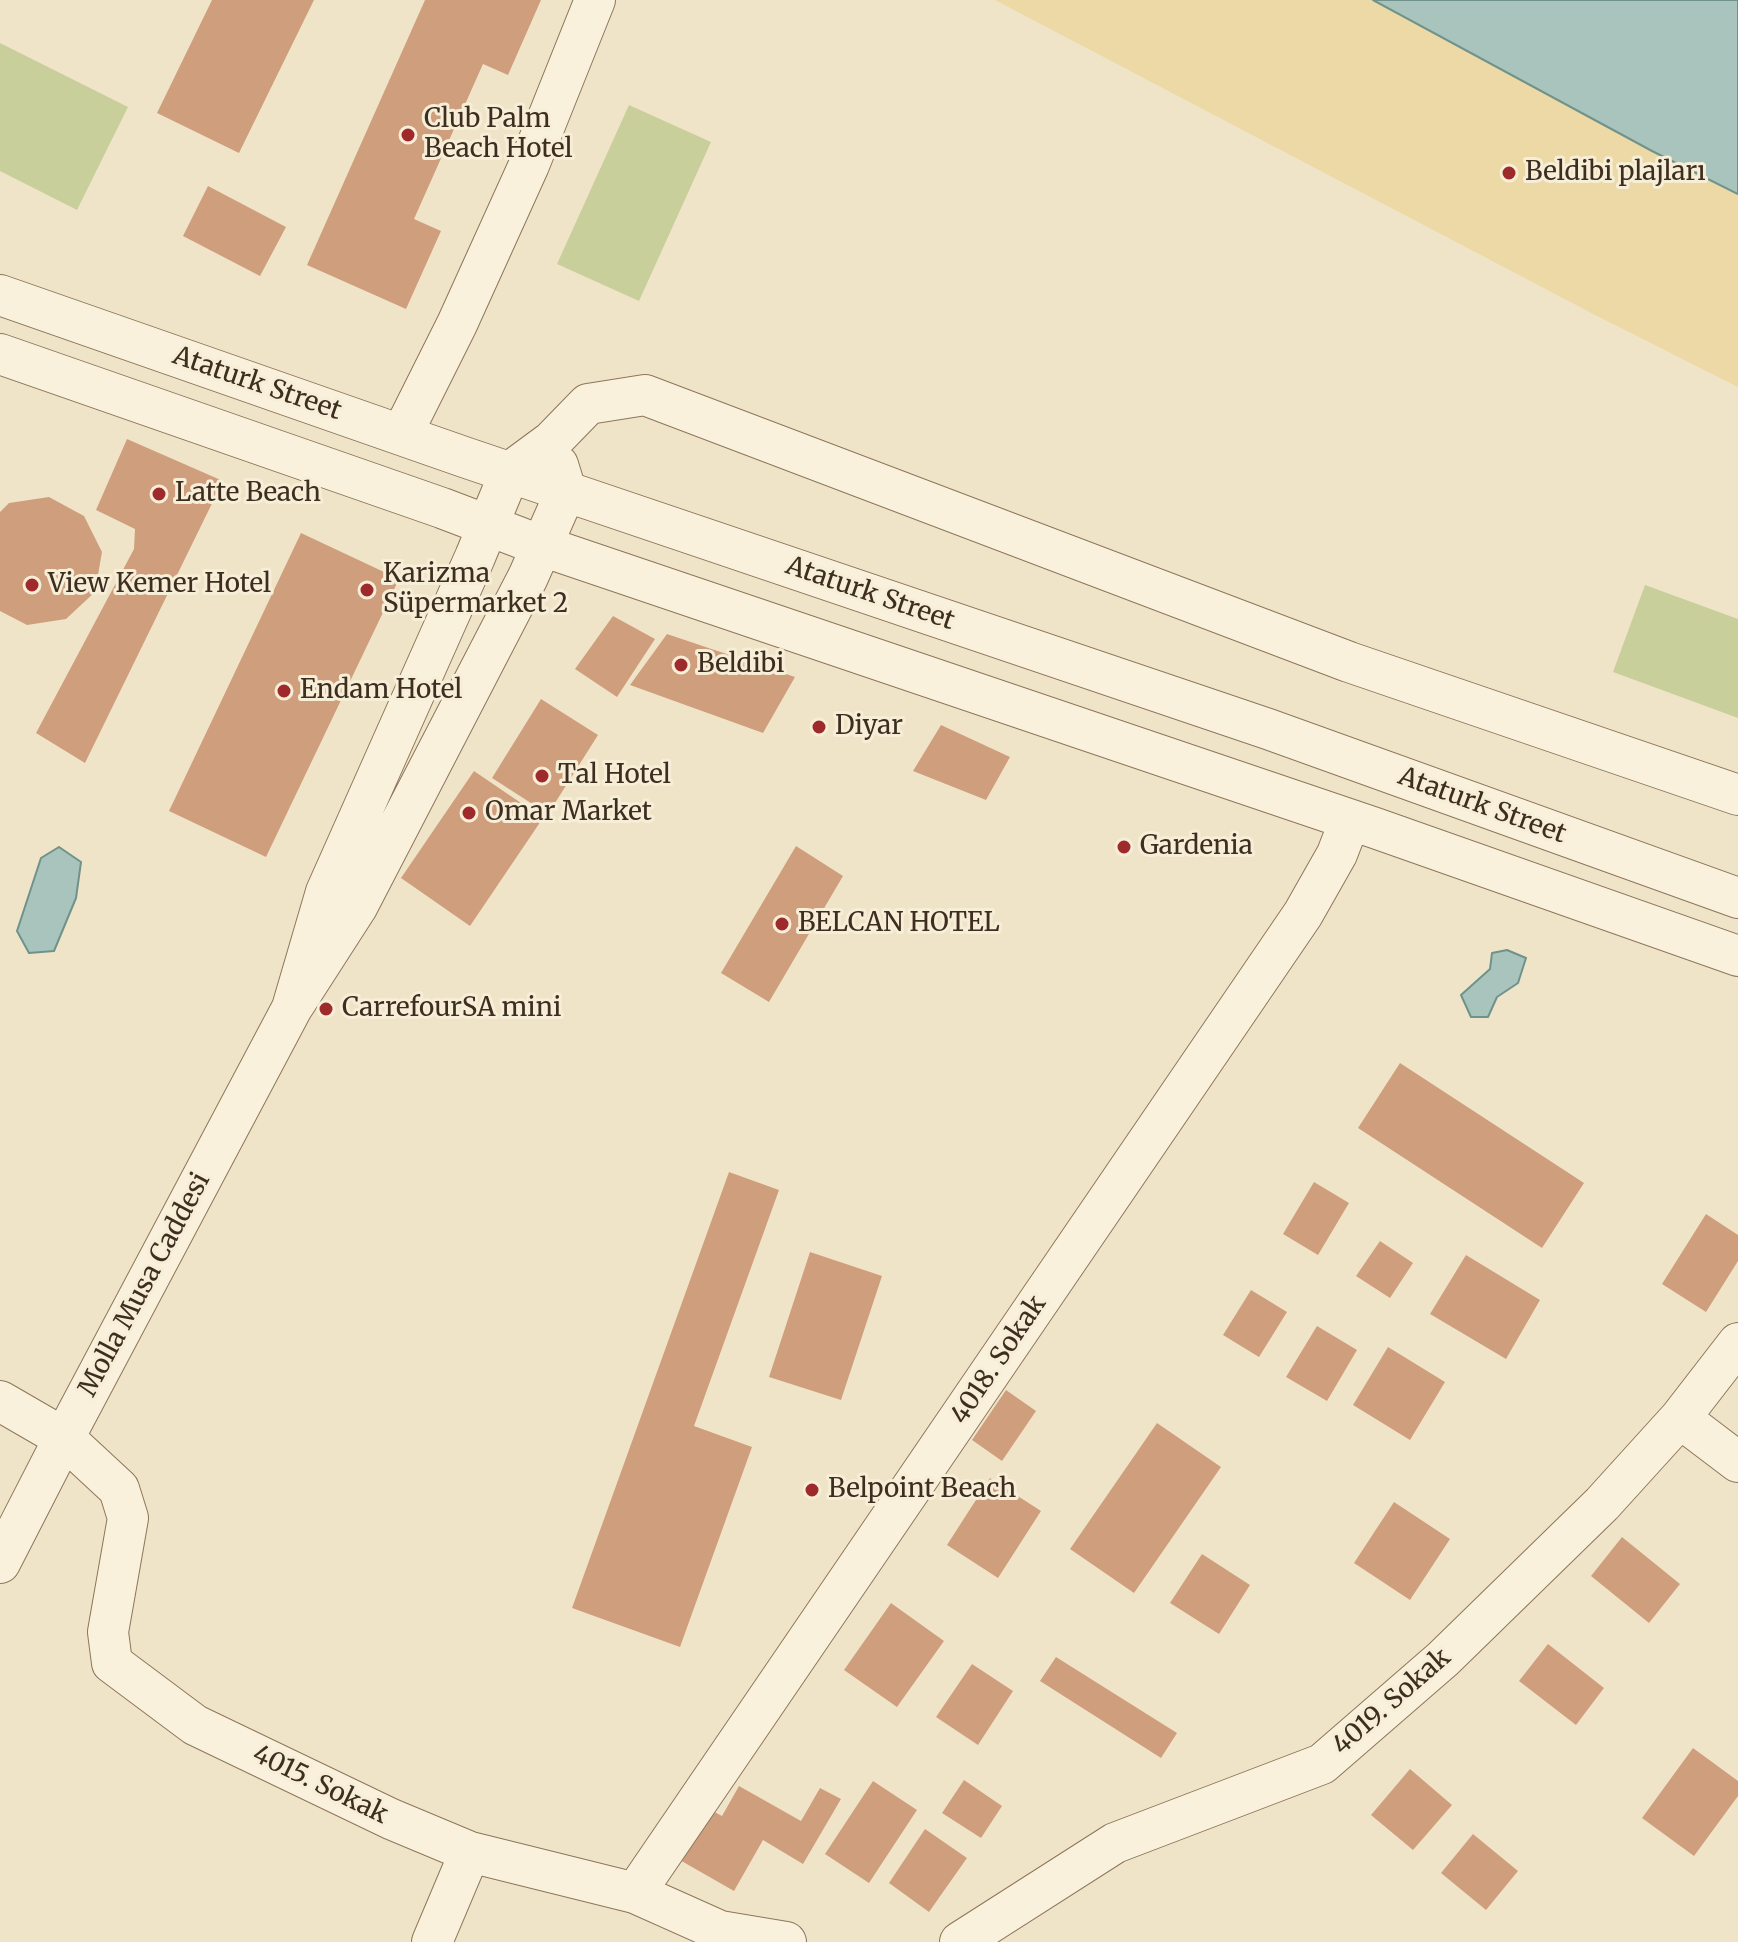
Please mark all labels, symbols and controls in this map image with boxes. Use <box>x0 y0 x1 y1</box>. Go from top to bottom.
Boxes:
place label: Club Palm Beach Hotel <box>424 104 573 166</box>
marker: Club Palm Beach Hotel <box>399 126 417 144</box>
place label: Beldibi plajları <box>1525 157 1706 189</box>
marker: Beldibi plajları <box>1500 164 1518 182</box>
street label: Ataturk Street <box>169 341 345 427</box>
place label: Latte Beach <box>175 478 321 510</box>
marker: Latte Beach <box>150 485 168 503</box>
street label: Ataturk Street <box>782 551 958 637</box>
place label: Karizma Süpermarket 2 <box>383 559 568 620</box>
place label: View Kemer Hotel <box>48 569 271 601</box>
marker: View Kemer Hotel <box>23 576 41 594</box>
marker: Karizma Süpermarket 2 <box>358 581 376 599</box>
place label: Beldibi <box>697 649 784 681</box>
marker: Beldibi <box>672 656 690 674</box>
place label: Endam Hotel <box>300 675 462 707</box>
marker: Endam Hotel <box>275 682 293 700</box>
place label: Diyar <box>835 711 903 743</box>
marker: Diyar <box>810 718 828 736</box>
place label: Tal Hotel <box>558 760 671 792</box>
street label: Ataturk Street <box>1394 761 1570 851</box>
marker: Tal Hotel <box>533 767 551 785</box>
place label: Omar Market <box>485 797 652 829</box>
marker: Omar Market <box>460 804 478 822</box>
place label: Gardenia <box>1140 831 1253 863</box>
marker: Gardenia <box>1115 838 1133 856</box>
place label: BELCAN HOTEL <box>798 908 1000 940</box>
marker: BELCAN HOTEL <box>773 915 791 933</box>
place label: CarrefourSA mini <box>342 993 561 1025</box>
marker: CarrefourSA mini <box>317 1000 335 1018</box>
street label: Molla Musa Caddesi <box>73 1168 217 1402</box>
street label: 4018. Sokak <box>945 1290 1053 1430</box>
place label: Belpoint Beach <box>828 1474 1016 1506</box>
marker: Belpoint Beach <box>803 1481 821 1499</box>
street label: 4019. Sokak <box>1327 1642 1457 1762</box>
street label: 4015. Sokak <box>247 1739 393 1831</box>

